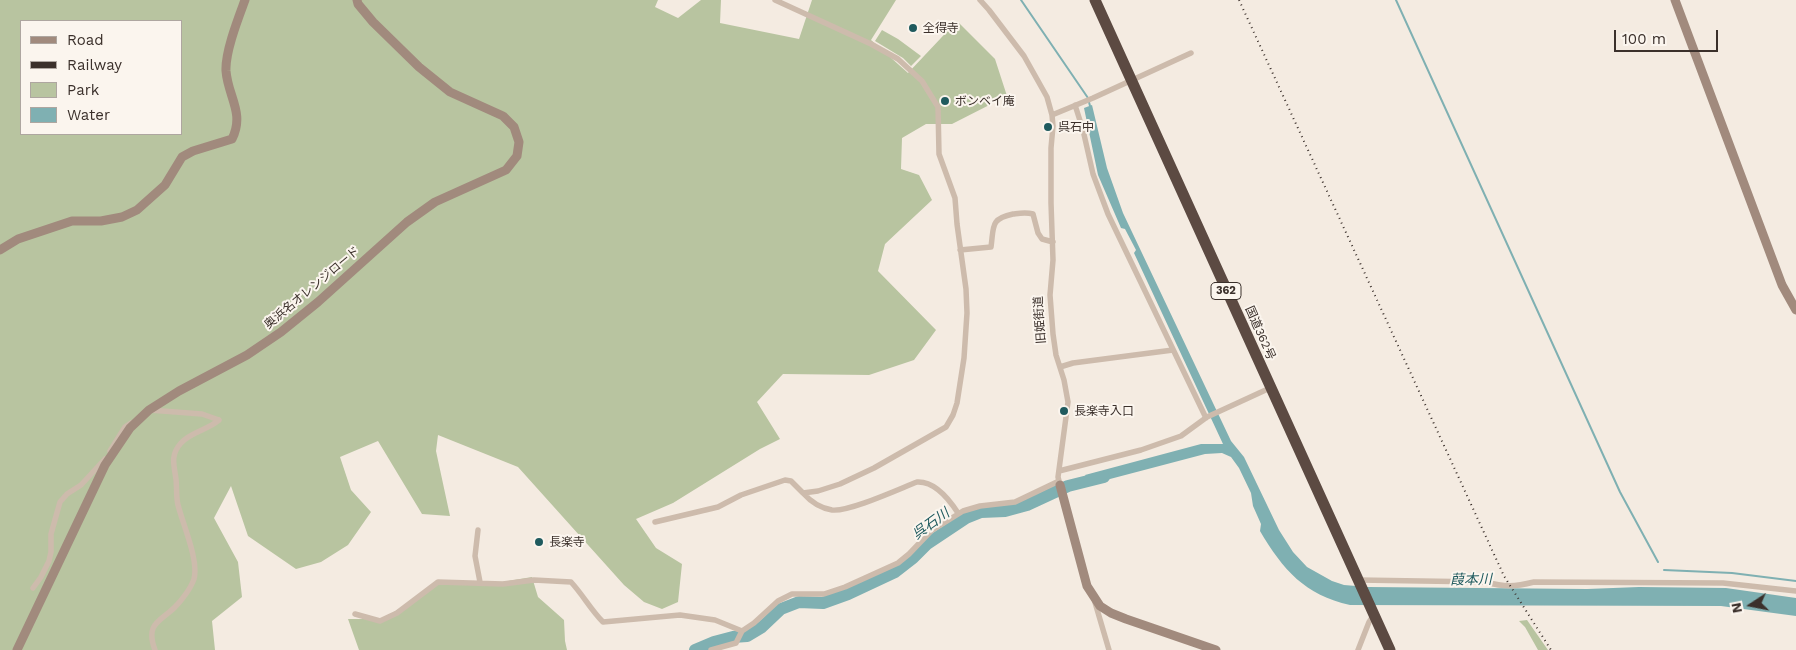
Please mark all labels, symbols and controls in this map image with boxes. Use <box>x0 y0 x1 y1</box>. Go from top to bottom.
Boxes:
legend <box>20 20 182 135</box>
scale bar <box>1616 20 1720 52</box>
place label: 全得寺 <box>923 21 959 35</box>
marker: 全得寺 <box>907 22 919 34</box>
text: 100 m <box>1622 30 1666 48</box>
text: Road <box>67 31 104 49</box>
text: Railway <box>67 56 122 74</box>
text: Park <box>67 81 99 99</box>
place label: ボンベイ庵 <box>955 94 1015 108</box>
marker: ボンベイ庵 <box>939 95 951 107</box>
text: Water <box>67 106 110 124</box>
place label: 呉石中 <box>1058 120 1094 134</box>
marker: 呉石中 <box>1042 121 1054 133</box>
street label: 奥浜名オレンジロード <box>261 244 363 332</box>
road number: 362 <box>1211 282 1241 300</box>
street label: 旧姫街道 <box>1031 296 1049 344</box>
street label: 国道362号 <box>1242 304 1278 362</box>
place label: 長楽寺入口 <box>1074 404 1134 418</box>
marker: 長楽寺入口 <box>1058 405 1070 417</box>
water label: 呉石川 <box>909 505 953 543</box>
place label: 長楽寺 <box>549 535 585 549</box>
marker: 長楽寺 <box>533 536 545 548</box>
water label: 葭本川 <box>1450 571 1492 589</box>
north arrow <box>1726 580 1776 630</box>
text: N <box>1727 601 1745 614</box>

